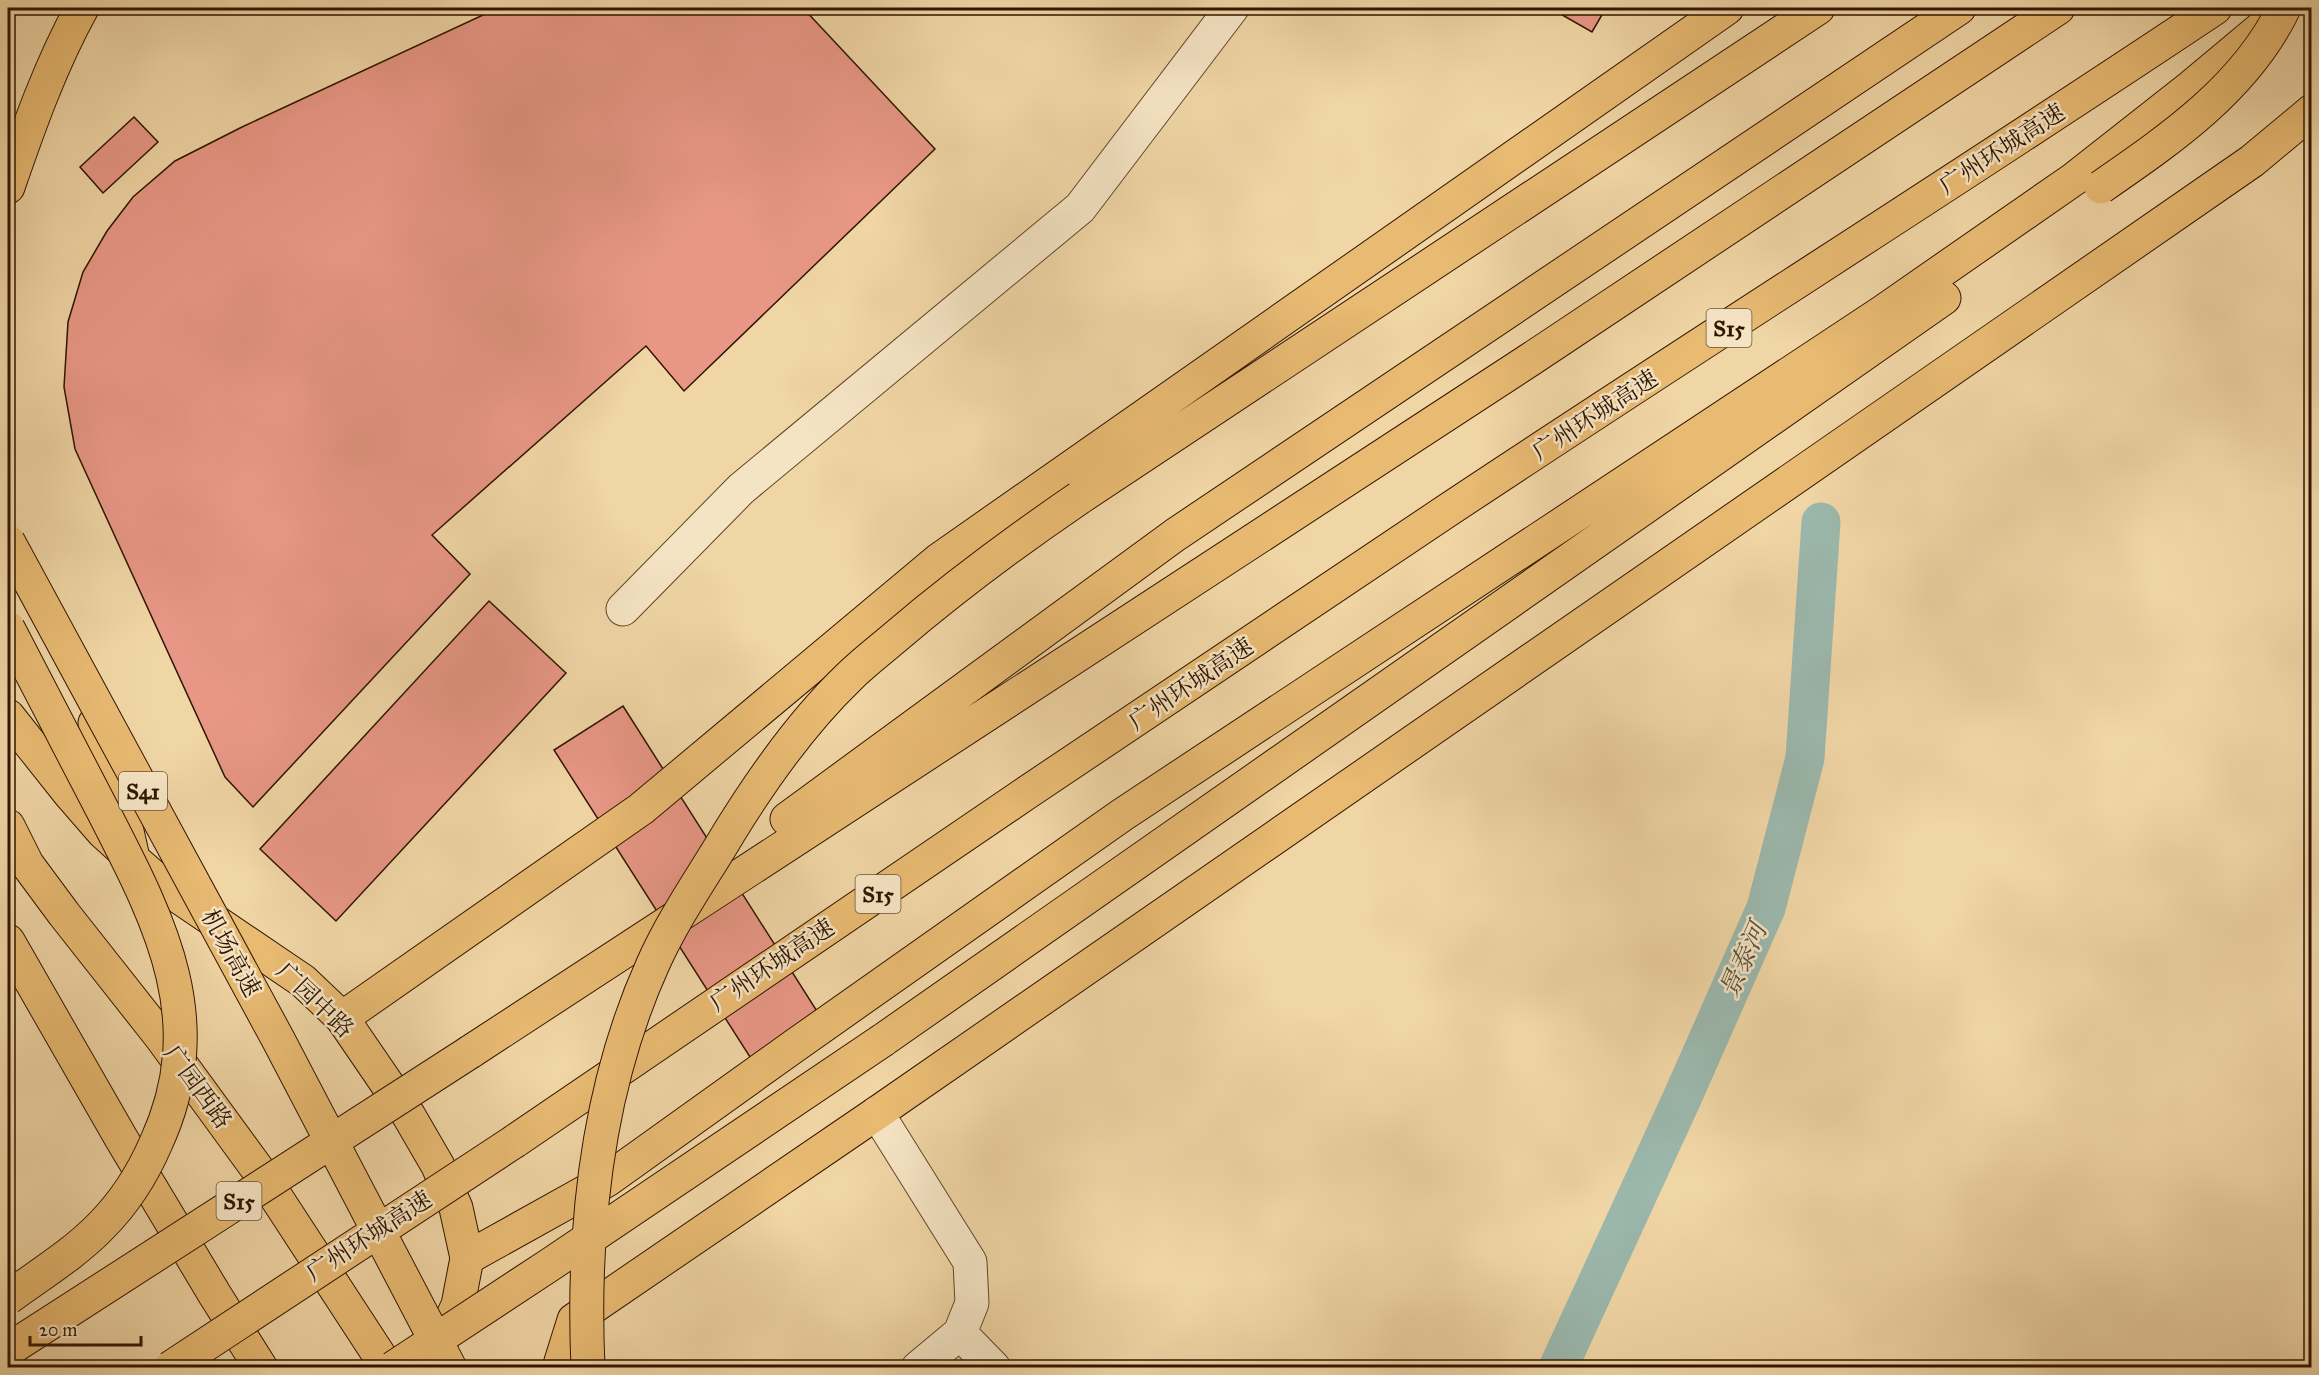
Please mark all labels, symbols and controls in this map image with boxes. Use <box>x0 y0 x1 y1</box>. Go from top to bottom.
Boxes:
street label: 广州环城高速 <box>1933 97 2071 201</box>
road number: S15 <box>1706 309 1752 347</box>
street label: 广州环城高速 <box>1526 363 1664 467</box>
street label: 广州环城高速 <box>1123 631 1259 737</box>
road number: S41 <box>119 772 167 810</box>
road number: S15 <box>856 875 900 913</box>
street label: 机场高速 <box>195 904 267 1002</box>
street label: 广州环城高速 <box>704 912 840 1018</box>
water label: 景泰河 <box>1713 914 1775 1002</box>
street label: 广园中路 <box>270 956 360 1044</box>
street label: 广园西路 <box>158 1039 238 1135</box>
road number: S15 <box>216 1182 262 1220</box>
street label: 广州环城高速 <box>300 1184 438 1288</box>
scale bar <box>30 1309 141 1347</box>
text: 20 m <box>39 1319 77 1341</box>

